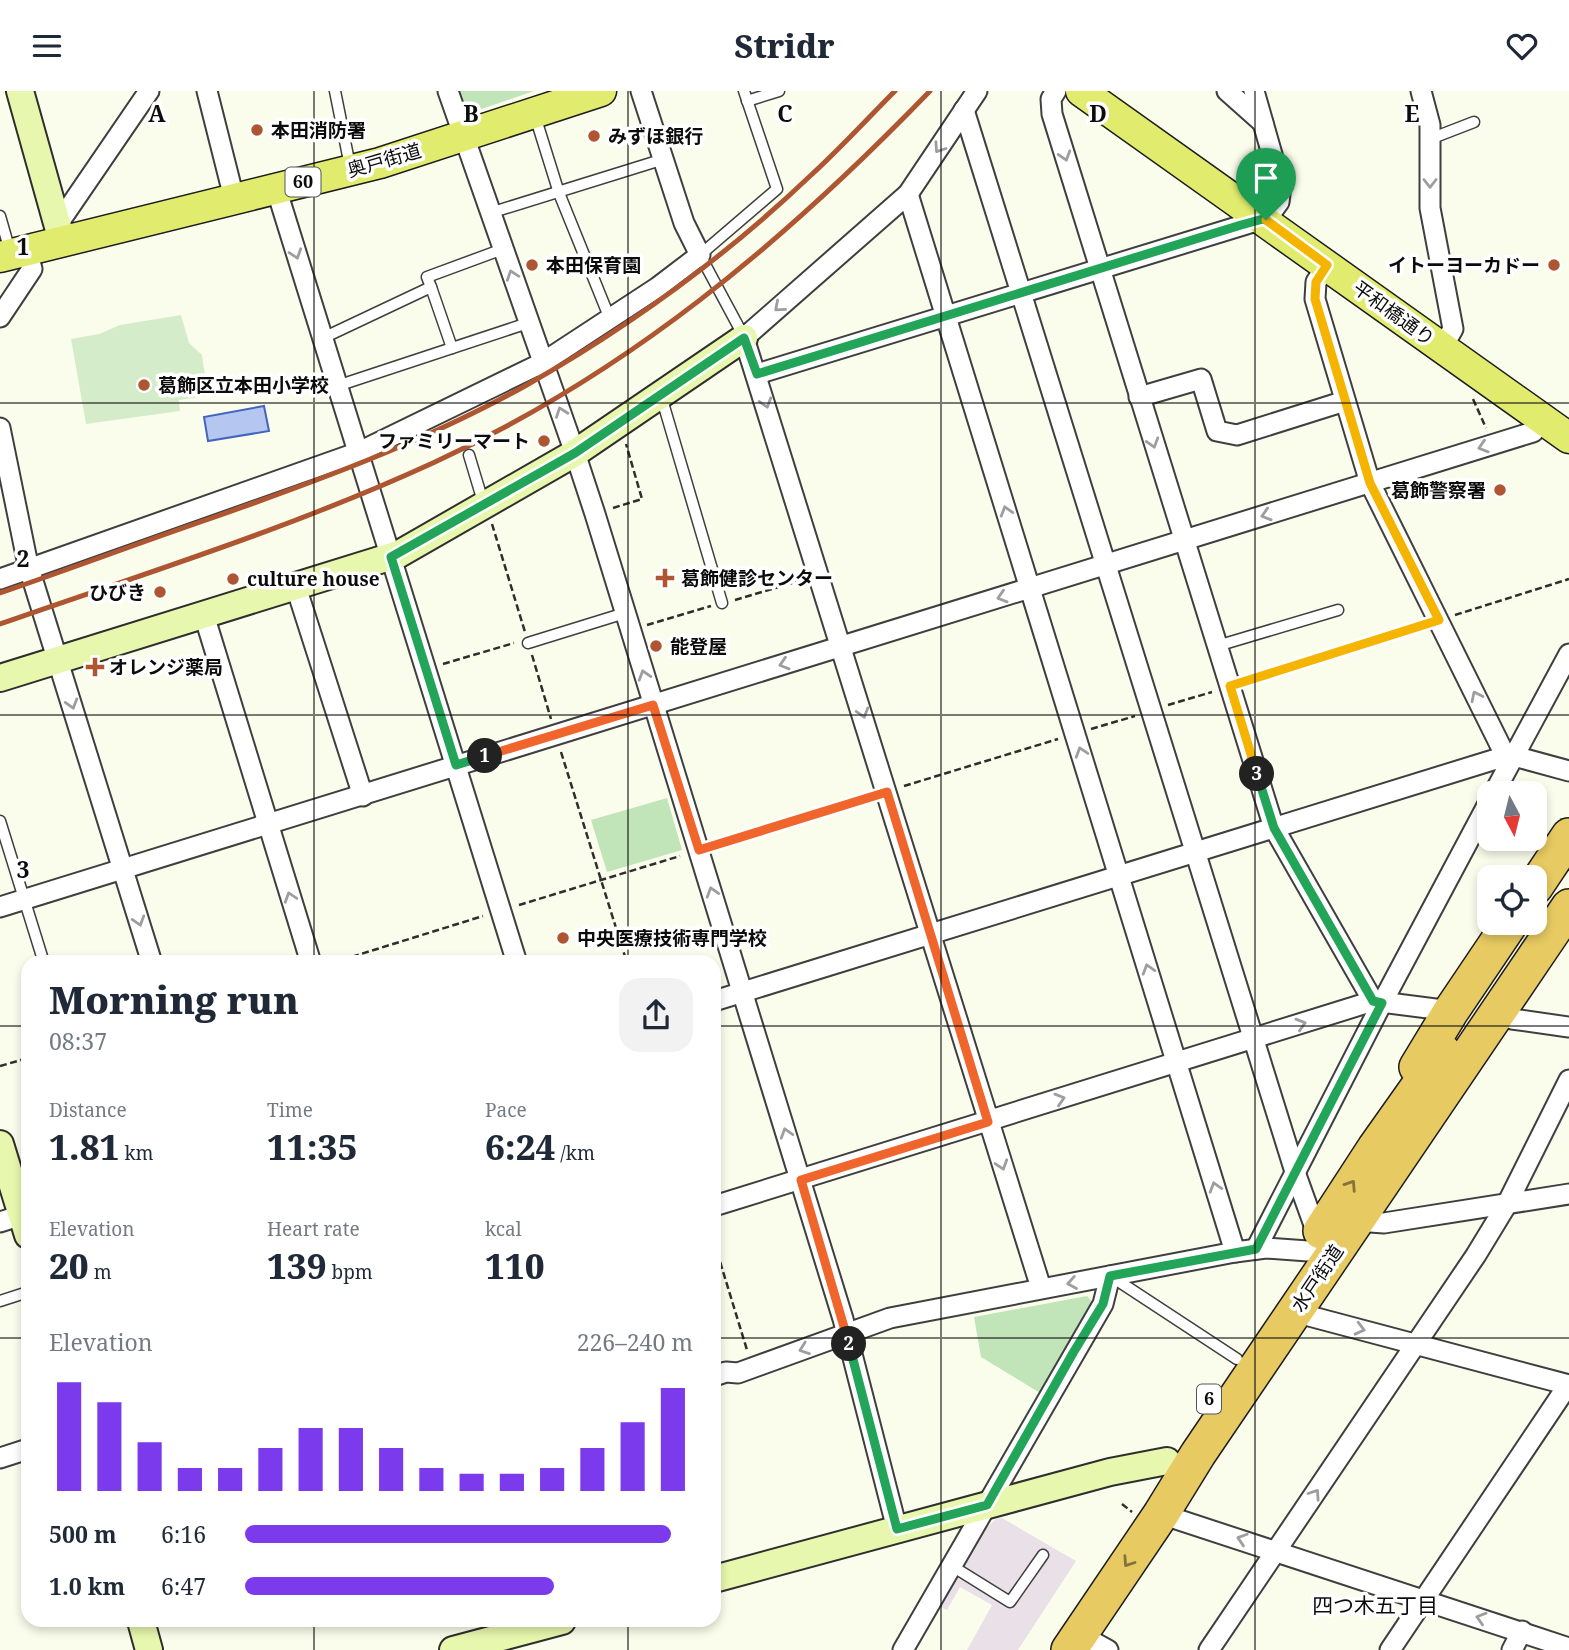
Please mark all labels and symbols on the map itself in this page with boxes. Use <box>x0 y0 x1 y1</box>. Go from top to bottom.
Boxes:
text: A <box>148 97 166 129</box>
text: B <box>463 97 479 129</box>
text: C <box>777 97 793 129</box>
text: D <box>1089 97 1107 129</box>
text: E <box>1404 97 1420 129</box>
place label: 本田消防署 <box>271 117 366 143</box>
marker: 本田消防署 <box>249 122 265 138</box>
place label: みずほ銀行 <box>608 123 703 149</box>
marker: みずほ銀行 <box>586 128 602 144</box>
street label: 奥戸街道 <box>344 137 424 183</box>
one-way arrow <box>934 140 947 153</box>
pin <box>1236 148 1296 220</box>
one-way arrow <box>1056 149 1071 161</box>
road number: 60 <box>286 167 320 197</box>
one-way arrow <box>1422 178 1438 188</box>
text: 1 <box>17 230 30 262</box>
one-way arrow <box>288 247 302 259</box>
place label: 本田保育園 <box>546 252 641 278</box>
place label: イトーヨーカドー <box>1388 252 1540 278</box>
marker: 本田保育園 <box>524 257 540 273</box>
marker: イトーヨーカドー <box>1546 257 1562 273</box>
one-way arrow <box>506 270 520 282</box>
street label: 平和橋通り <box>1348 275 1440 351</box>
one-way arrow <box>775 299 788 311</box>
place label: 葛飾区立本田小学校 <box>158 372 329 398</box>
marker: 葛飾区立本田小学校 <box>136 377 152 393</box>
one-way arrow <box>758 396 772 408</box>
one-way arrow <box>555 406 569 418</box>
place label: ファミリーマート <box>378 428 530 454</box>
marker: ファミリーマート <box>536 433 552 449</box>
one-way arrow <box>1145 437 1159 449</box>
one-way arrow <box>1477 439 1489 454</box>
place label: 葛飾警察署 <box>1391 477 1486 503</box>
marker: 葛飾警察署 <box>1492 482 1508 498</box>
one-way arrow <box>1000 505 1015 517</box>
one-way arrow <box>1260 507 1272 522</box>
text: 2 <box>17 542 30 574</box>
place label: 葛飾健診センター <box>681 565 833 591</box>
place label: culture house <box>247 566 380 592</box>
marker: 葛飾健診センター <box>655 568 675 588</box>
marker: culture house <box>225 571 241 587</box>
place label: ひびき <box>89 579 146 605</box>
marker: ひびき <box>152 584 168 600</box>
one-way arrow <box>996 588 1008 603</box>
place label: 能登屋 <box>670 633 727 659</box>
marker: 能登屋 <box>648 638 664 654</box>
place label: オレンジ薬局 <box>109 654 223 680</box>
one-way arrow <box>779 655 791 670</box>
marker: オレンジ薬局 <box>87 659 103 675</box>
one-way arrow <box>638 669 653 681</box>
one-way arrow <box>1470 691 1484 703</box>
one-way arrow <box>63 698 78 710</box>
one-way arrow <box>854 707 869 719</box>
pin: 1 <box>468 739 503 773</box>
one-way arrow <box>1074 746 1089 758</box>
pin: 3 <box>1240 757 1274 791</box>
north arrow <box>1477 781 1547 851</box>
text: 3 <box>17 853 30 885</box>
one-way arrow <box>705 887 720 899</box>
one-way arrow <box>284 892 299 904</box>
one-way arrow <box>131 915 146 927</box>
place label: 中央医療技術専門学校 <box>577 925 767 951</box>
marker: 中央医療技術専門学校 <box>555 930 571 946</box>
one-way arrow <box>1142 963 1157 975</box>
one-way arrow <box>1294 1017 1306 1032</box>
one-way arrow <box>1053 1093 1066 1107</box>
one-way arrow <box>780 1127 795 1139</box>
one-way arrow <box>994 1158 1008 1170</box>
one-way arrow <box>1343 1180 1355 1193</box>
one-way arrow <box>1208 1181 1223 1193</box>
street label: 水戸街道 <box>1285 1239 1349 1317</box>
one-way arrow <box>1066 1274 1078 1289</box>
one-way arrow <box>1354 1321 1366 1335</box>
pin: 2 <box>832 1327 866 1361</box>
one-way arrow <box>799 1341 811 1355</box>
road number: 6 <box>1197 1385 1221 1413</box>
one-way arrow <box>1307 1489 1319 1502</box>
one-way arrow <box>1236 1533 1248 1548</box>
one-way arrow <box>1124 1554 1136 1567</box>
district label: 四つ木五丁目 <box>1312 1591 1438 1619</box>
one-way arrow <box>1475 1612 1487 1627</box>

